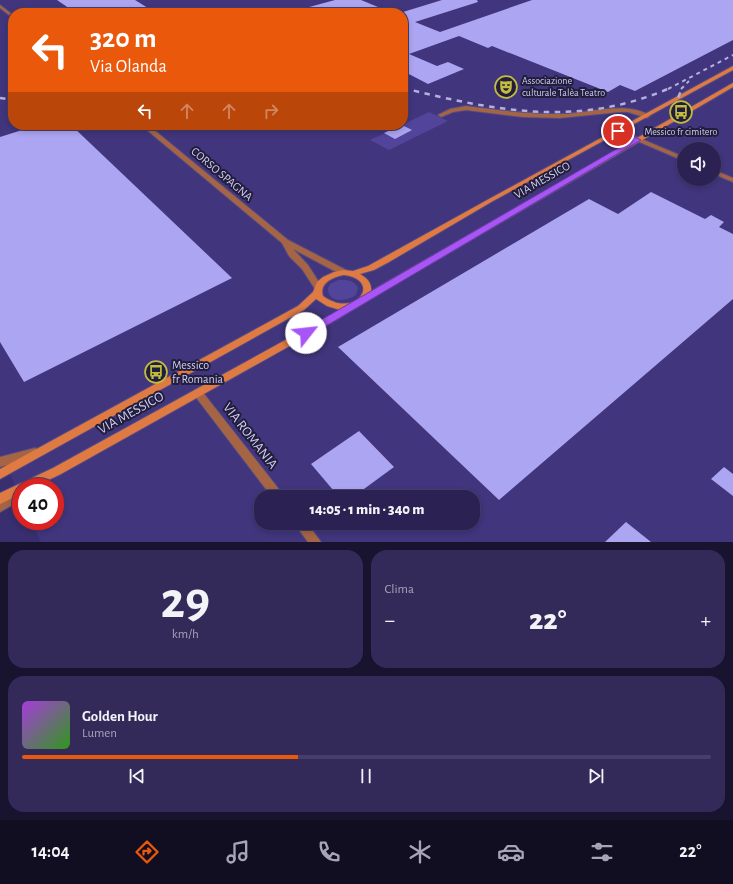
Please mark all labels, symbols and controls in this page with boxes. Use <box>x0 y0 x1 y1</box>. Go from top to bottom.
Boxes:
icon: left <box>24 24 76 76</box>
text: 320 m <box>90 25 157 53</box>
text: Via Olanda <box>90 58 167 76</box>
theatre icon: Associazione culturale Talèa Teatro <box>493 74 519 100</box>
place label: Associazione culturale Talèa Teatro <box>522 76 605 98</box>
bus stop icon: Messico fr cimitero <box>668 99 694 125</box>
icon: left <box>134 100 156 122</box>
icon: ahead <box>176 100 198 122</box>
icon: ahead <box>218 100 240 122</box>
icon: right <box>260 100 282 122</box>
pin <box>601 114 635 148</box>
icon: arrive <box>607 120 629 142</box>
place label: Messico fr cimitero <box>645 127 718 137</box>
map controls <box>677 142 721 186</box>
button: sound <box>677 142 721 186</box>
street label: CORSO SPAGNA <box>189 145 255 203</box>
street label: VIA MESSICO <box>512 159 572 201</box>
position arrow <box>285 312 327 354</box>
bus stop icon: Messico fr Romania <box>143 359 169 385</box>
place label: Messico fr Romania <box>172 359 224 385</box>
street label: VIA MESSICO <box>96 389 166 437</box>
street label: VIA ROMANIA <box>220 401 280 471</box>
speed limit sign: 40 <box>12 478 64 530</box>
text: 14:05 · 1 min · 340 m <box>310 502 424 517</box>
text: 29 <box>160 575 210 627</box>
text: Clima <box>385 583 414 596</box>
text: 22° <box>529 605 567 635</box>
text: − <box>385 609 395 631</box>
text: + <box>700 609 711 631</box>
text: km/h <box>172 628 199 641</box>
text: Golden Hour <box>82 709 158 724</box>
text: Lumen <box>82 727 117 740</box>
icon: previous <box>126 765 148 787</box>
icon: pause <box>355 765 377 787</box>
icon: next <box>585 765 607 787</box>
icon: directions <box>133 838 161 866</box>
icon: music <box>224 838 252 866</box>
icon: phone <box>315 838 343 866</box>
icon: climate <box>406 838 434 866</box>
icon: car <box>497 838 525 866</box>
icon: filters <box>588 838 616 866</box>
text: 14:04 <box>32 843 70 861</box>
text: 22° <box>679 843 701 861</box>

